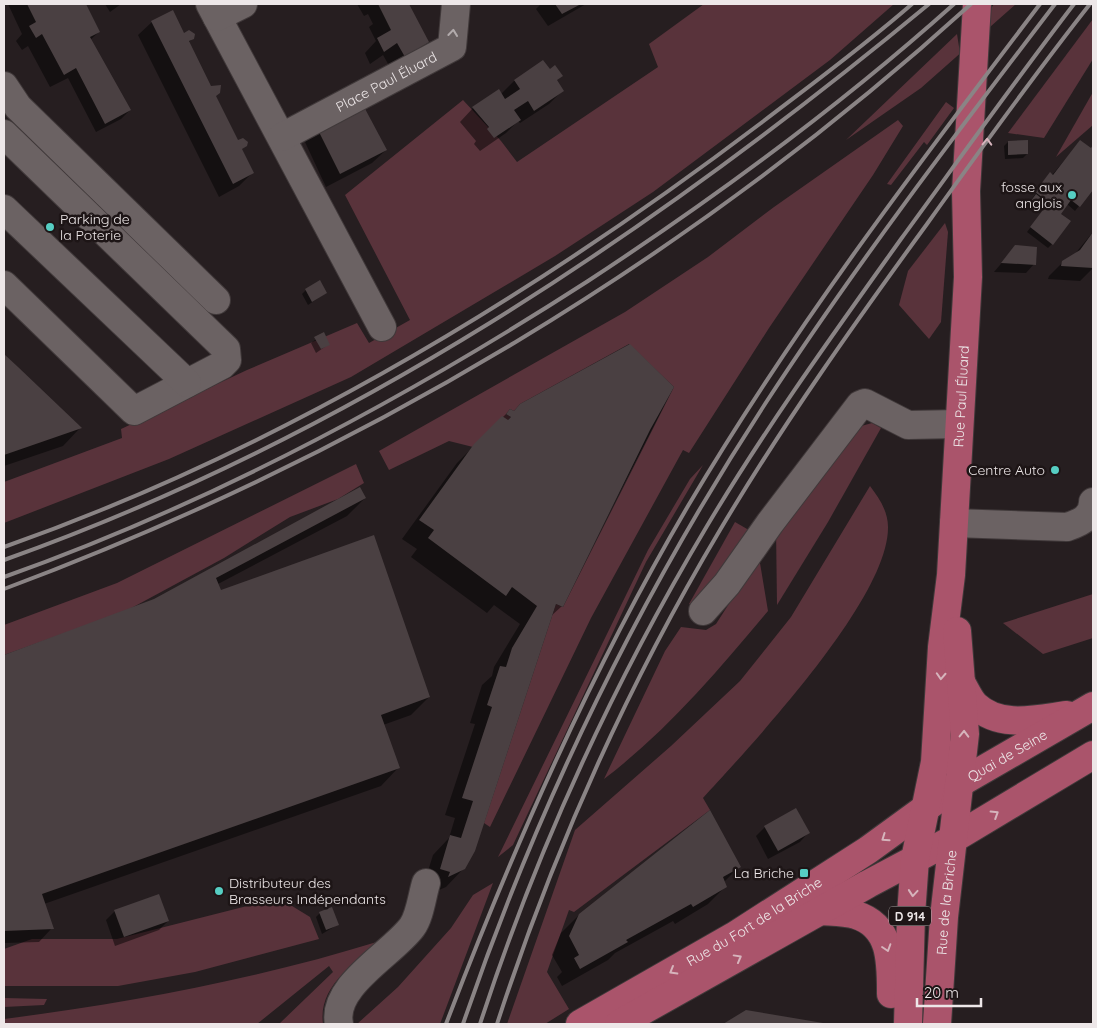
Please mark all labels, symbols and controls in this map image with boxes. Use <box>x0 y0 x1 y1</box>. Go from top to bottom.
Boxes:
one-way arrow <box>447 29 458 37</box>
street label: Place Paul Éluard <box>333 48 440 116</box>
one-way arrow <box>982 138 992 146</box>
place label: fosse aux anglois <box>1001 178 1062 212</box>
marker: fosse aux anglois <box>1066 189 1078 201</box>
place label: Parking de la Poterie <box>60 210 130 244</box>
marker: Parking de la Poterie <box>44 221 56 233</box>
street label: Rue Paul Éluard <box>949 345 973 448</box>
place label: Centre Auto <box>968 461 1045 479</box>
marker: Centre Auto <box>1049 464 1061 476</box>
one-way arrow <box>936 672 946 680</box>
street label: Quai de Seine <box>964 725 1050 786</box>
one-way arrow <box>959 730 969 738</box>
one-way arrow <box>989 810 998 820</box>
one-way arrow <box>881 832 891 841</box>
street label: Rue de la Briche <box>933 849 961 955</box>
place label: La Briche <box>734 864 794 882</box>
marker: La Briche <box>798 867 810 879</box>
street label: Rue du Fort de la Briche <box>683 873 825 970</box>
place label: Distributeur des Brasseurs Indépendants <box>229 874 386 908</box>
marker: Distributeur des Brasseurs Indépendants <box>213 885 225 897</box>
one-way arrow <box>907 889 918 897</box>
road number: D 914 <box>889 906 931 926</box>
one-way arrow <box>881 943 891 951</box>
one-way arrow <box>733 954 742 964</box>
one-way arrow <box>670 965 679 975</box>
scale bar <box>917 976 981 1008</box>
text: 20 m <box>924 983 959 1002</box>

